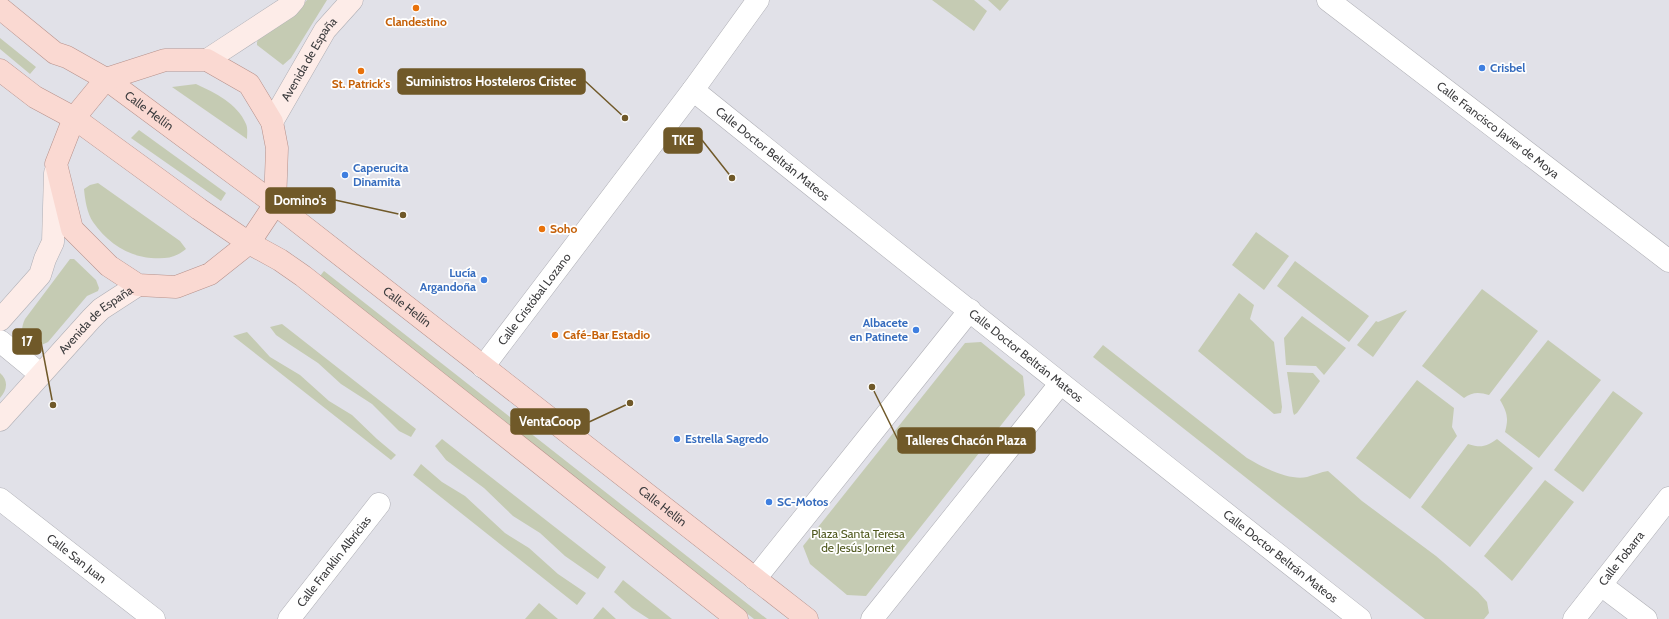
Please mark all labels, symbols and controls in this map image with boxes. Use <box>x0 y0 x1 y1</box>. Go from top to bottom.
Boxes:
marker: Clandestino <box>411 3 421 13</box>
street label: Avenida de España <box>278 14 340 104</box>
place label: Clandestino <box>385 14 447 29</box>
place label: Crisbel <box>1490 60 1525 75</box>
marker: Crisbel <box>1477 63 1487 73</box>
marker: St. Patrick's <box>356 66 366 76</box>
callout: Suministros Hosteleros Cristec <box>398 69 585 94</box>
text: Suministros Hosteleros Cristec <box>406 73 576 89</box>
place label: St. Patrick's <box>332 76 390 91</box>
street label: Calle Francisco Javier de Moya <box>1434 78 1563 181</box>
street label: Calle Hellín <box>122 87 177 134</box>
street label: Calle Doctor Beltrán Mateos <box>713 103 833 204</box>
callout: TKE <box>664 128 702 153</box>
text: TKE <box>672 132 694 148</box>
place label: Caperucita Dinamita <box>353 160 408 189</box>
marker: Caperucita Dinamita <box>340 170 350 180</box>
callout: Domino's <box>266 188 335 213</box>
text: Domino's <box>273 192 327 208</box>
place label: Soho <box>550 221 577 236</box>
marker: Soho <box>537 224 547 234</box>
street label: Calle Cristóbal Lozano <box>494 249 574 348</box>
place label: Lucía Argandoña <box>420 265 476 294</box>
marker: Lucía Argandoña <box>479 275 489 285</box>
street label: Avenida de España <box>55 282 136 357</box>
street label: Calle Hellín <box>380 283 435 330</box>
street label: Calle Doctor Beltrán Mateos <box>966 306 1086 405</box>
place label: Albacete en Patinete <box>849 315 908 344</box>
marker: Albacete en Patinete <box>911 325 921 335</box>
place label: Café-Bar Estadio <box>563 327 650 342</box>
callout: 17 <box>13 329 41 354</box>
marker: Café-Bar Estadio <box>550 330 560 340</box>
text: 17 <box>21 333 33 349</box>
callout: VentaCoop <box>511 409 589 434</box>
text: VentaCoop <box>519 413 582 429</box>
callout: Talleres Chacón Plaza <box>898 428 1035 453</box>
place label: Estrella Sagredo <box>685 431 769 446</box>
text: Talleres Chacón Plaza <box>906 432 1027 448</box>
marker: Estrella Sagredo <box>672 434 682 444</box>
street label: Calle Hellín <box>636 482 690 529</box>
place label: SC-Motos <box>777 494 828 509</box>
marker: SC-Motos <box>764 497 774 507</box>
street label: Calle Doctor Beltrán Mateos <box>1220 506 1341 606</box>
street label: Calle Franklin Albricias <box>293 513 374 610</box>
park label: Plaza Santa Teresa de Jesús Jornet <box>811 526 905 555</box>
street label: Calle Tobarra <box>1595 528 1647 588</box>
street label: Calle San Juan <box>44 530 110 586</box>

